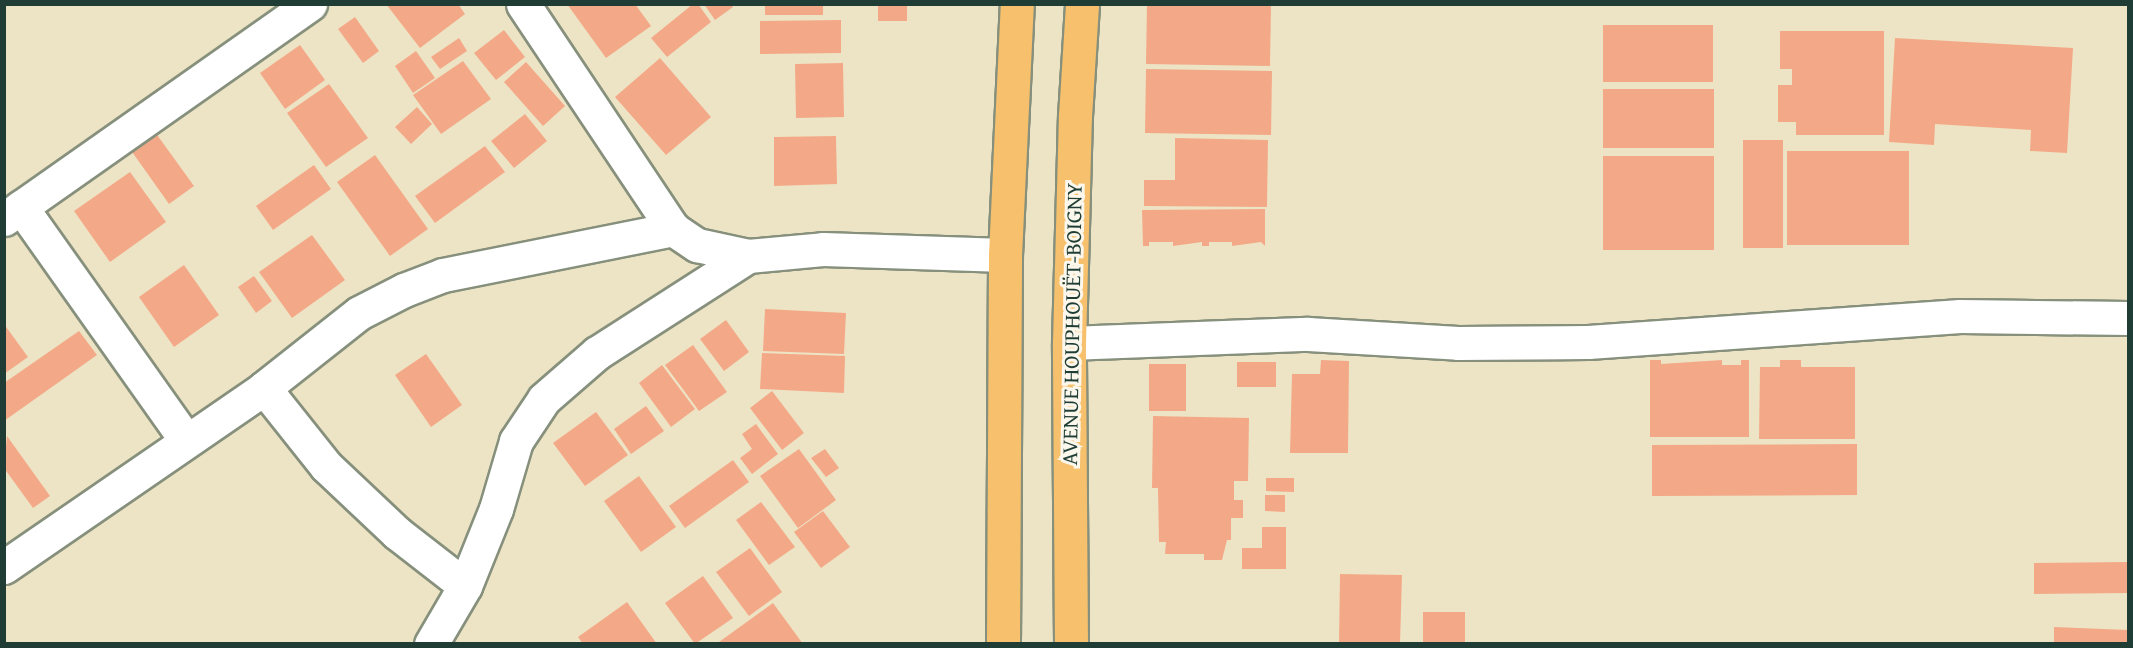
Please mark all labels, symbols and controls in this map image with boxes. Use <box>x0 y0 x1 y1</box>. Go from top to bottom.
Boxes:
street label: AVENUE HOUPHOUËT-BOIGNY <box>1056 182 1088 466</box>

